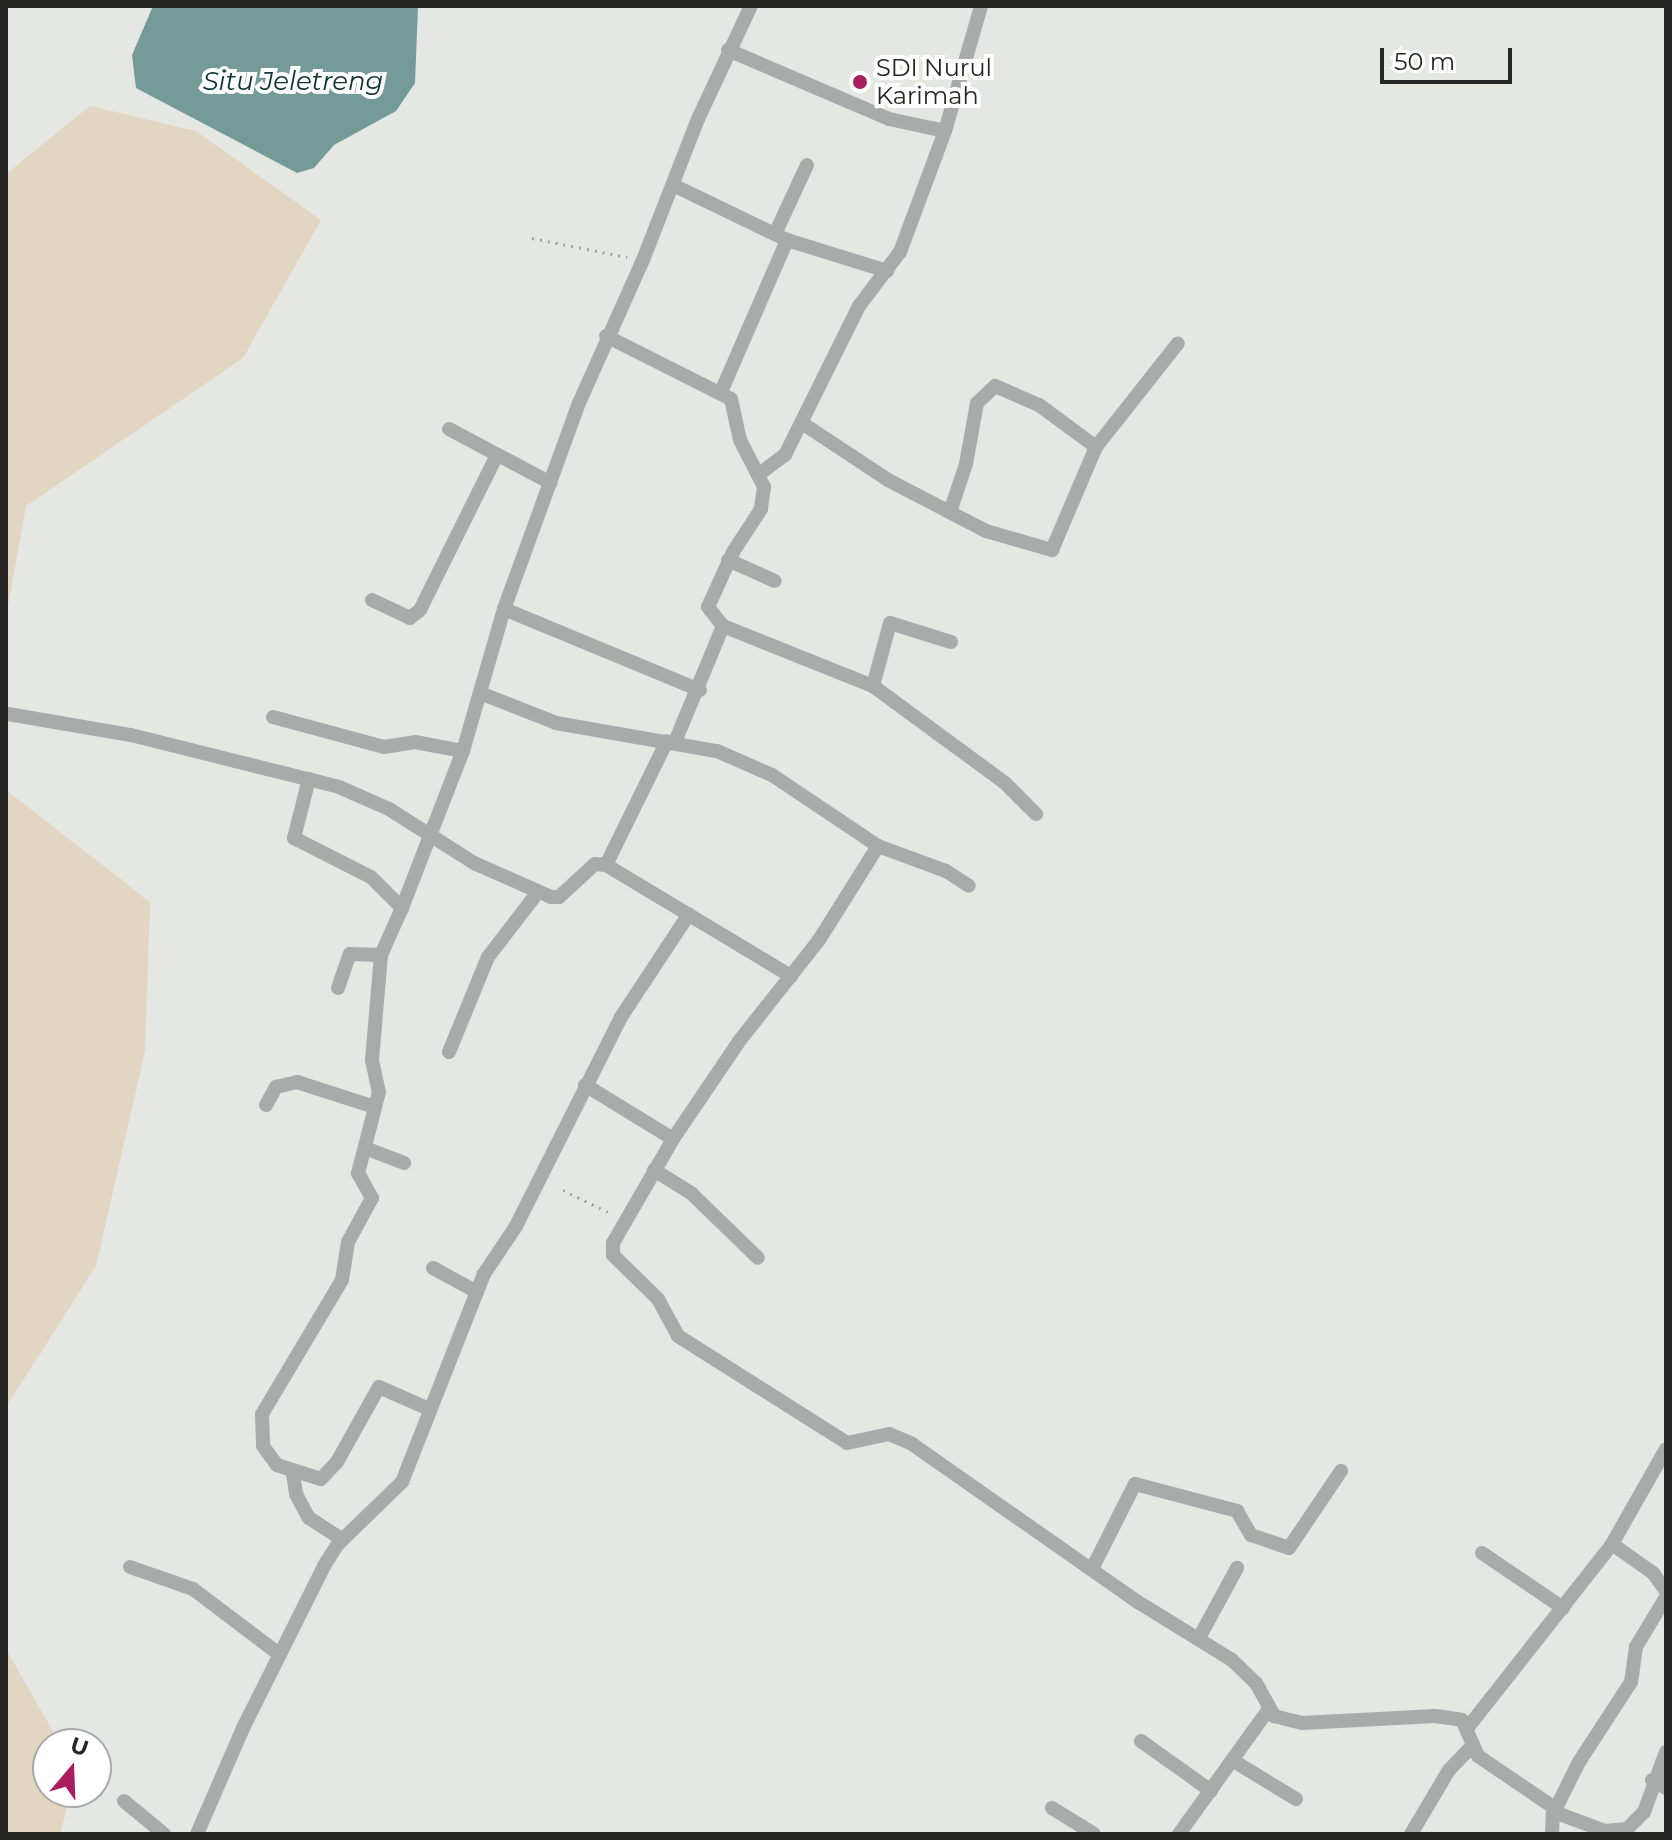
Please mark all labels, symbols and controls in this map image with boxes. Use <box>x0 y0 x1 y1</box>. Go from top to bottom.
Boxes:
scale bar <box>1384 32 1516 82</box>
text: 50 m <box>1394 47 1455 76</box>
place label: SDI Nurul Karimah <box>876 54 992 110</box>
water label: Situ Jeletreng <box>203 66 383 98</box>
marker: SDI Nurul Karimah <box>851 73 869 91</box>
north arrow <box>32 1728 112 1808</box>
text: U <box>67 1731 92 1762</box>

